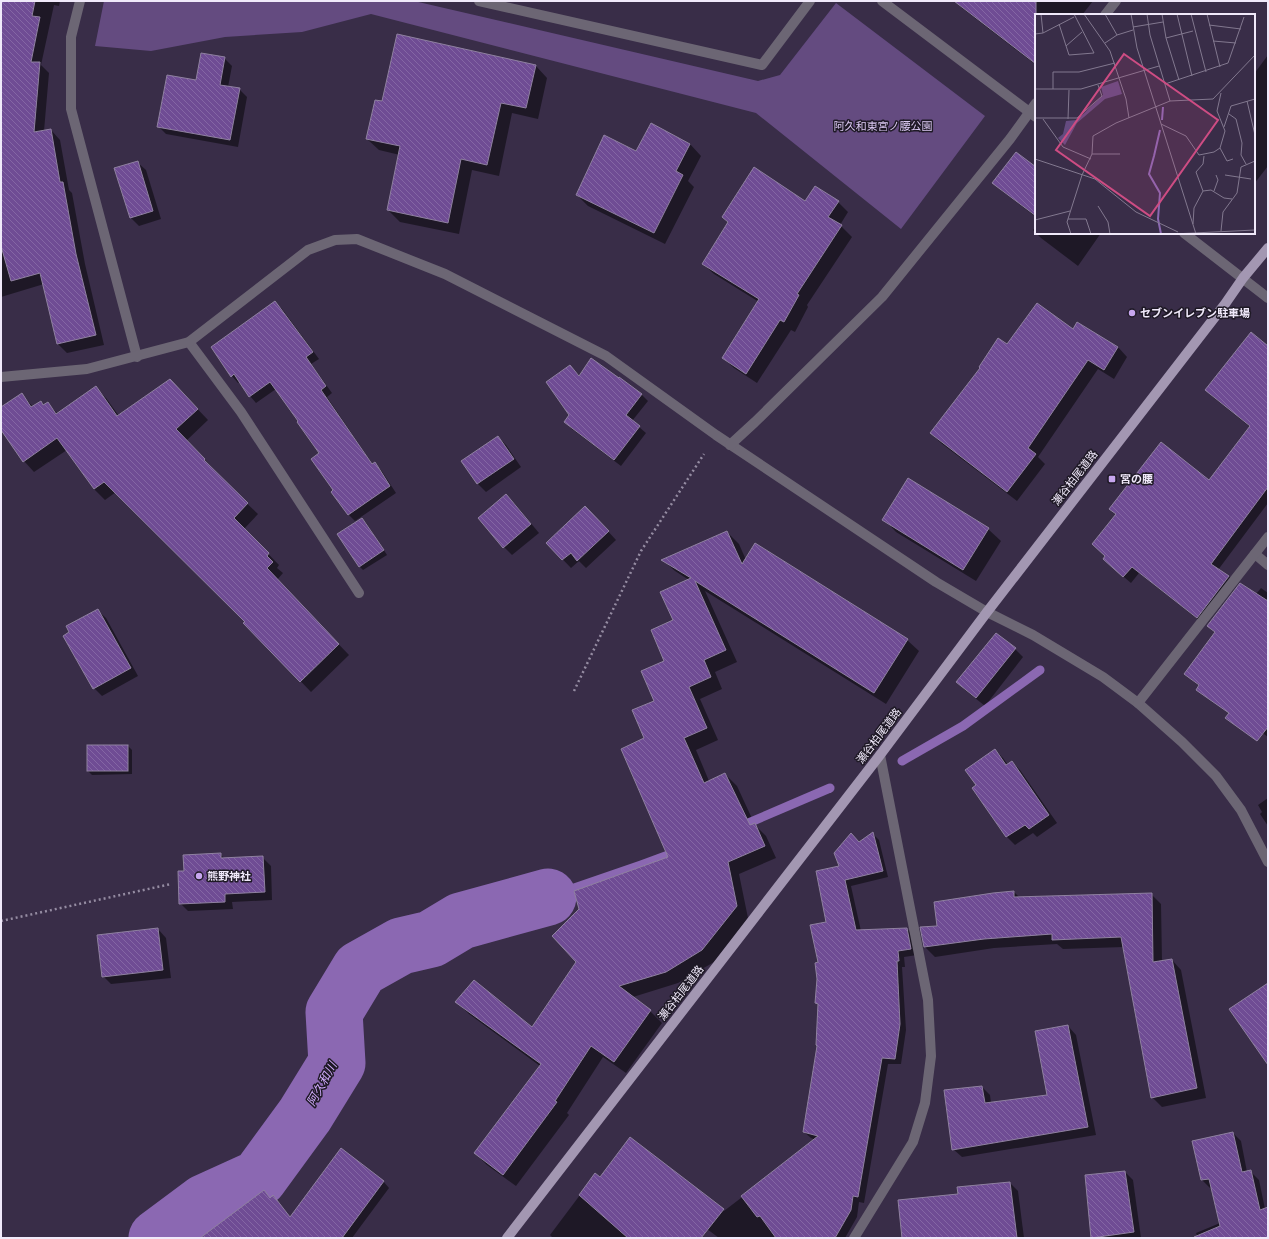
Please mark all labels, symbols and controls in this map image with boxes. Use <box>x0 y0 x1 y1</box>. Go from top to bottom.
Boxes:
inset map <box>1035 14 1255 234</box>
park label: 阿久和東宮ノ腰公園 <box>834 120 933 133</box>
place label: セブンイレブン駐車場 <box>1140 307 1250 320</box>
marker: セブンイレブン駐車場 <box>1127 308 1137 318</box>
street label: 瀬谷柏尾道路 <box>1050 448 1100 508</box>
place label: 宮の腰 <box>1120 473 1153 486</box>
marker: 宮の腰 <box>1107 474 1117 484</box>
street label: 瀬谷柏尾道路 <box>854 706 904 766</box>
place label: 熊野神社 <box>207 870 251 883</box>
marker: 熊野神社 <box>194 871 204 881</box>
street label: 瀬谷柏尾道路 <box>656 963 706 1023</box>
water label: 阿久和川 <box>304 1058 341 1108</box>

